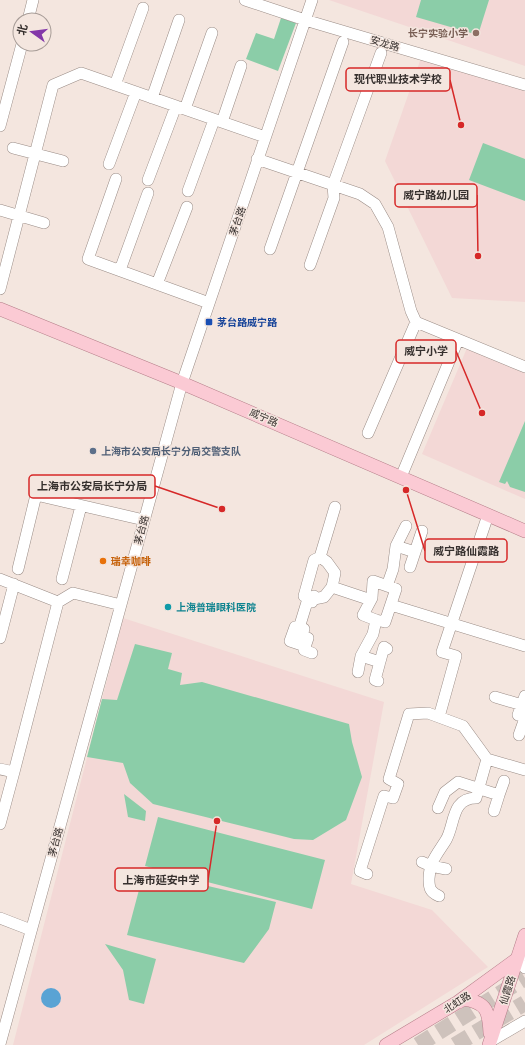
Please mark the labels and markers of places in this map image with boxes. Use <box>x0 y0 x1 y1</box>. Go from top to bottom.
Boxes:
place label: 长宁实验小学 <box>408 27 468 39</box>
marker: 长宁实验小学 <box>471 28 481 38</box>
callout: 现代职业技术学校 <box>346 68 450 91</box>
callout: 威宁路幼儿园 <box>395 184 477 207</box>
place label: 茅台路威宁路 <box>217 316 278 328</box>
marker: 茅台路威宁路 <box>204 317 214 327</box>
callout: 威宁小学 <box>396 340 456 363</box>
place label: 上海市公安局长宁分局交警支队 <box>101 445 241 457</box>
marker: 上海市公安局长宁分局交警支队 <box>88 446 98 456</box>
callout: 上海市公安局长宁分局 <box>29 475 155 498</box>
callout: 威宁路仙霞路 <box>425 539 507 562</box>
place label: 瑞幸咖啡 <box>111 555 151 567</box>
marker: 瑞幸咖啡 <box>98 556 108 566</box>
place label: 上海普瑞眼科医院 <box>176 601 256 613</box>
marker: 上海普瑞眼科医院 <box>163 602 173 612</box>
callout: 上海市延安中学 <box>115 868 208 891</box>

